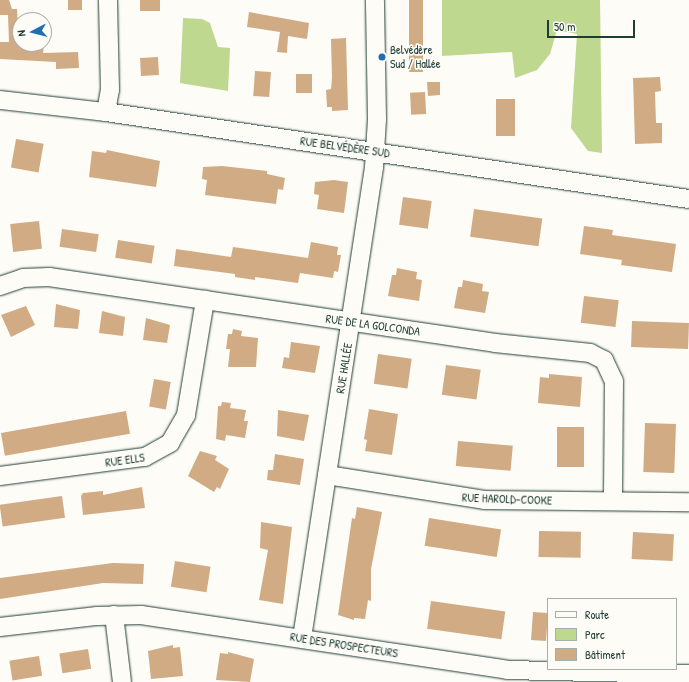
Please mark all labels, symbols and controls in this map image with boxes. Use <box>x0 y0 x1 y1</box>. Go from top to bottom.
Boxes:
north arrow <box>12 12 52 52</box>
scale bar <box>549 12 637 38</box>
text: 50 m <box>554 18 575 35</box>
text: N <box>14 30 28 37</box>
place label: Belvédère Sud / Hallée <box>390 43 441 71</box>
marker: Belvédère Sud / Hallée <box>377 52 387 62</box>
street label: RUE BELVÉDÈRE SUD <box>299 134 391 160</box>
street label: RUE DE LA GOLCONDA <box>325 311 421 339</box>
street label: RUE HALLÉE <box>333 342 355 394</box>
street label: RUE ELLS <box>104 450 146 470</box>
street label: RUE HAROLD-COOKE <box>462 490 552 508</box>
legend <box>547 598 677 670</box>
text: Route <box>585 606 609 623</box>
text: Parc <box>585 626 605 643</box>
street label: RUE DES PROSPECTEURS <box>289 629 399 661</box>
text: Bâtiment <box>585 646 625 663</box>

